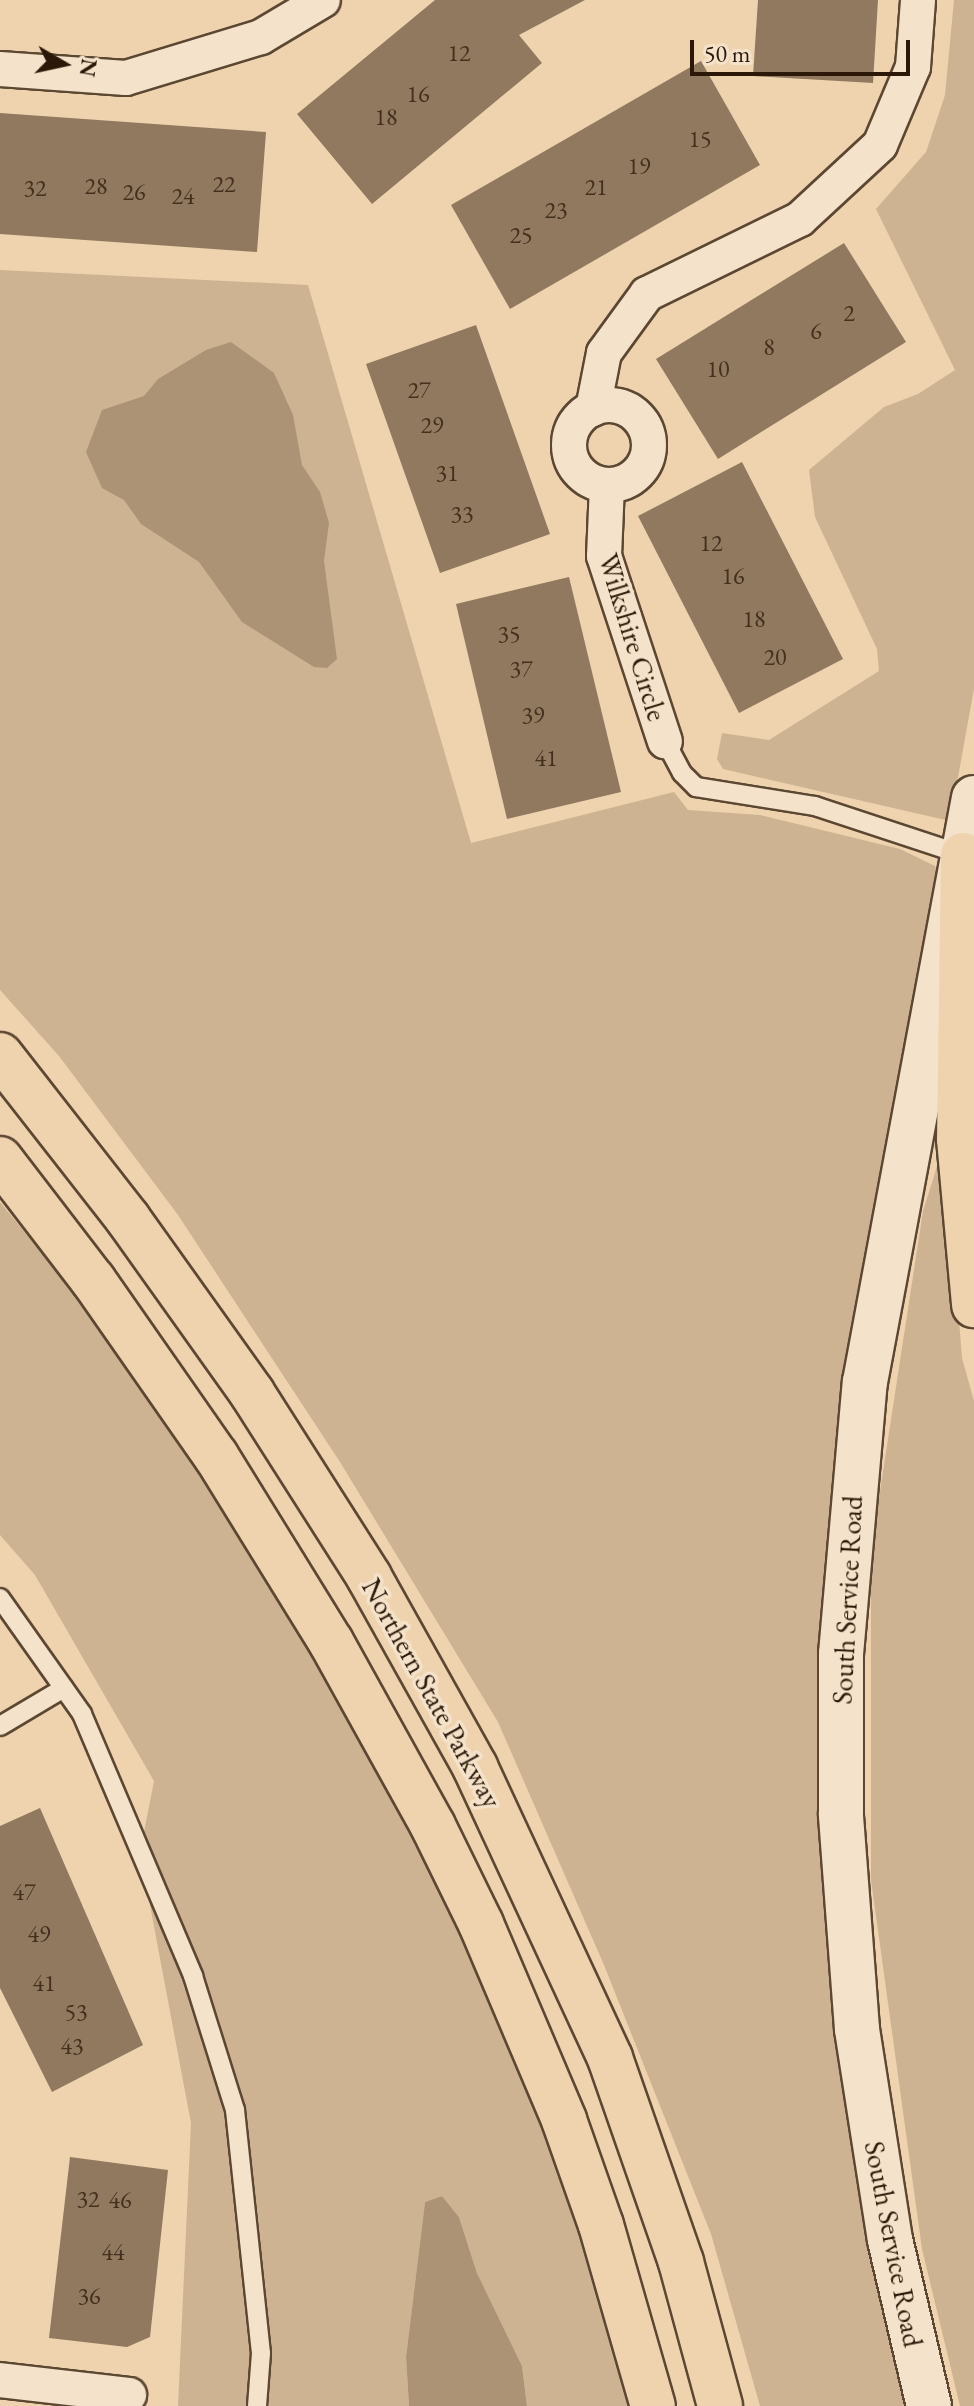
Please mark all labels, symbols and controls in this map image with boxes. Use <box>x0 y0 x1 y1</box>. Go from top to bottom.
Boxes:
north arrow <box>24 24 104 104</box>
scale bar <box>694 24 914 74</box>
text: 50 m <box>704 38 751 69</box>
house number: 12 <box>447 39 471 67</box>
text: N <box>72 57 104 79</box>
house number: 16 <box>406 80 430 108</box>
house number: 18 <box>374 103 398 131</box>
house number: 15 <box>688 125 712 153</box>
house number: 19 <box>627 152 651 180</box>
house number: 22 <box>212 170 236 198</box>
house number: 28 <box>84 172 108 200</box>
house number: 21 <box>584 173 608 201</box>
house number: 32 <box>23 174 47 202</box>
house number: 26 <box>122 178 146 206</box>
house number: 24 <box>171 182 195 210</box>
house number: 23 <box>544 196 568 224</box>
house number: 25 <box>509 221 533 249</box>
house number: 2 <box>843 299 855 327</box>
house number: 6 <box>810 317 822 345</box>
house number: 8 <box>763 333 775 361</box>
house number: 10 <box>706 355 730 383</box>
house number: 27 <box>407 376 431 404</box>
house number: 29 <box>420 411 444 439</box>
house number: 31 <box>435 459 459 487</box>
house number: 33 <box>450 500 474 528</box>
house number: 12 <box>699 529 723 557</box>
street label: Wilkshire Circle <box>592 549 674 725</box>
house number: 16 <box>721 562 745 590</box>
house number: 18 <box>742 605 766 633</box>
house number: 35 <box>497 620 521 648</box>
house number: 20 <box>763 643 787 671</box>
house number: 37 <box>509 655 533 683</box>
house number: 39 <box>521 701 545 729</box>
house number: 41 <box>534 744 558 772</box>
street label: South Service Road <box>825 1495 869 1705</box>
street label: Northern State Parkway <box>355 1572 509 1814</box>
house number: 47 <box>12 1878 36 1906</box>
house number: 49 <box>27 1920 51 1948</box>
house number: 41 <box>32 1969 56 1997</box>
house number: 53 <box>64 1998 88 2026</box>
house number: 43 <box>60 2032 84 2060</box>
street label: South Service Road <box>858 2138 930 2350</box>
house number: 32 <box>76 2185 100 2213</box>
house number: 46 <box>108 2186 132 2214</box>
house number: 44 <box>101 2238 125 2266</box>
house number: 36 <box>77 2282 101 2310</box>

